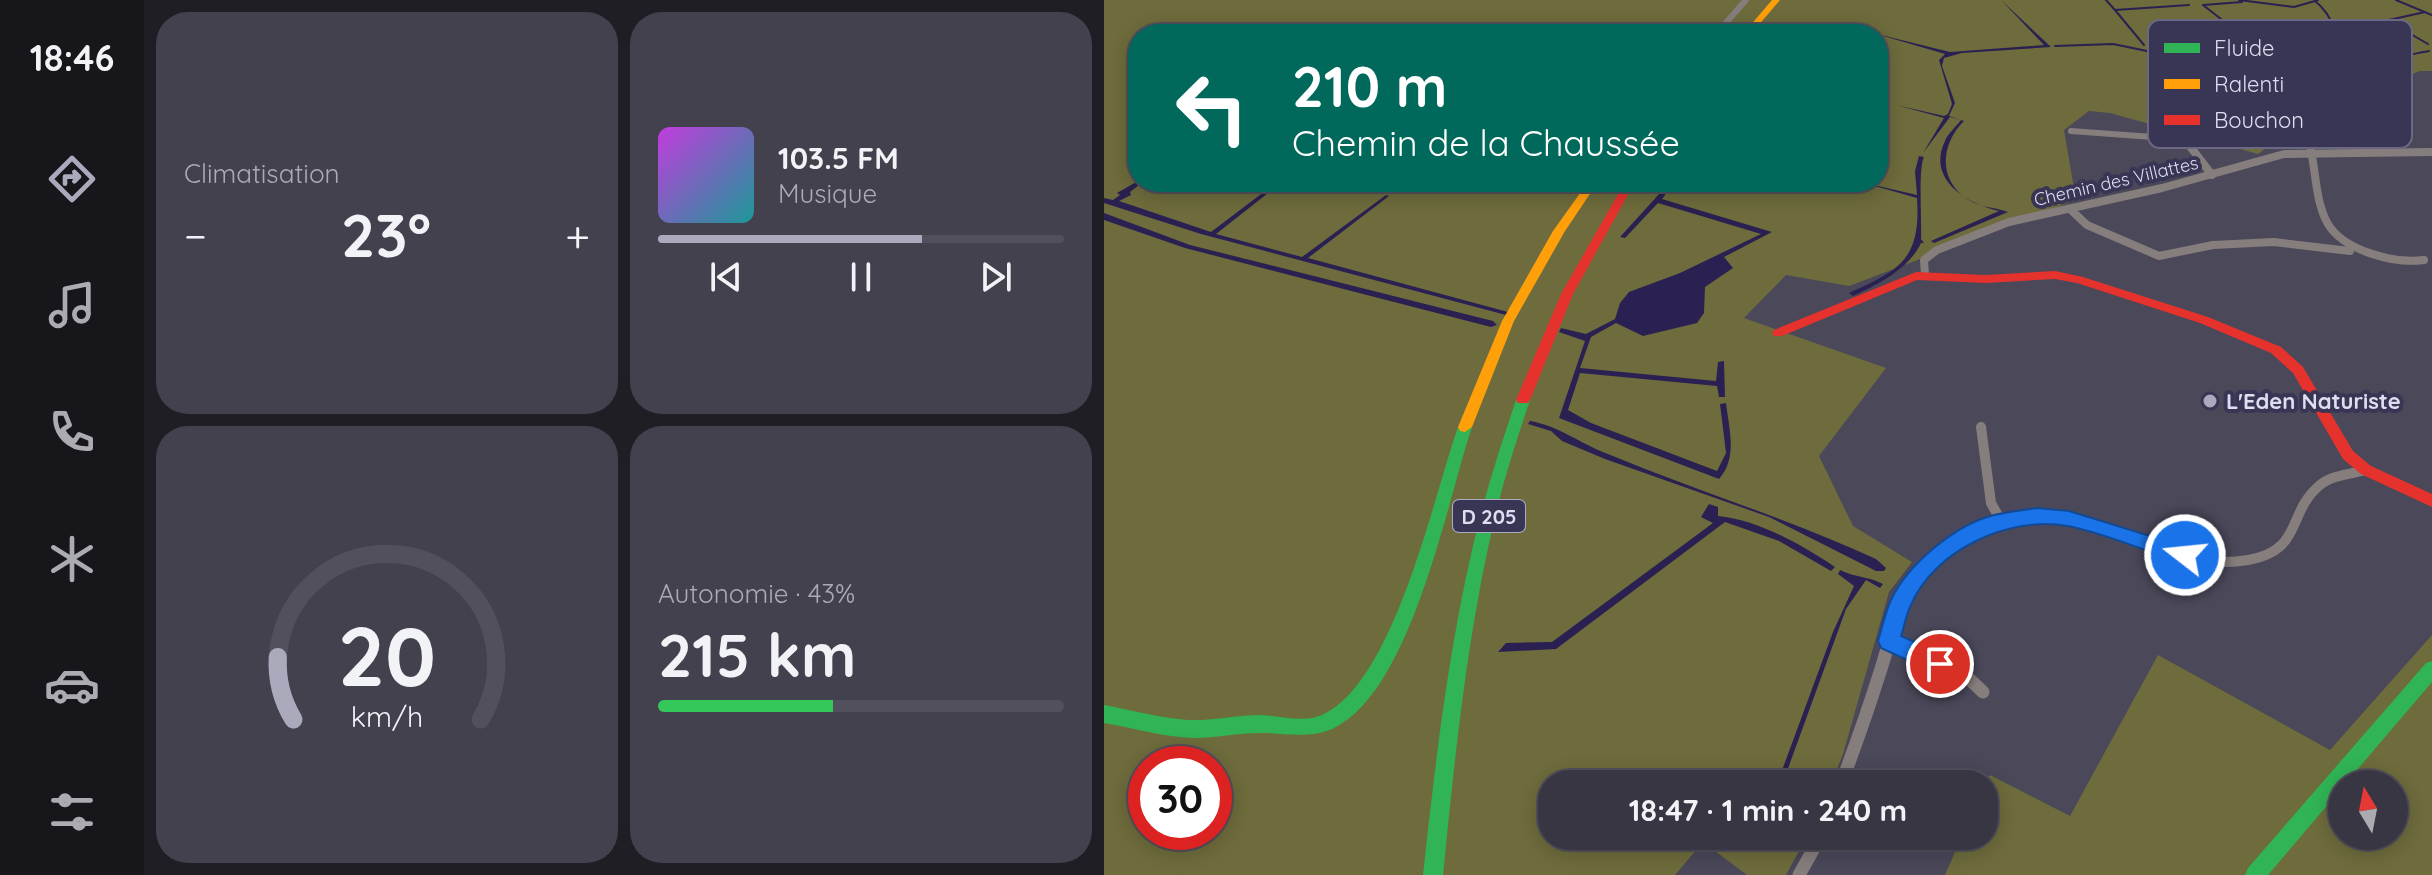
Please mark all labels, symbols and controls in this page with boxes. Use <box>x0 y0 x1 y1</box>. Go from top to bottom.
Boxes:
legend <box>2148 20 2412 148</box>
text: Fluide <box>2214 34 2274 62</box>
text: 18:46 <box>30 35 114 80</box>
text: 210 m <box>1292 51 1447 121</box>
icon: left <box>1160 56 1264 160</box>
text: Ralenti <box>2214 70 2284 98</box>
text: Bouchon <box>2214 106 2304 134</box>
text: Chemin de la Chaussée <box>1292 120 1680 165</box>
text: 103.5 FM <box>778 139 899 177</box>
icon: directions <box>44 151 100 207</box>
street label: Chemin des Villattes <box>2032 151 2200 211</box>
text: Climatisation <box>184 157 340 190</box>
text: Musique <box>778 177 877 210</box>
text: 23° <box>341 197 431 272</box>
text: − <box>184 208 207 263</box>
text: + <box>565 208 590 263</box>
icon: previous <box>704 255 748 299</box>
icon: pause <box>839 255 883 299</box>
icon: next <box>974 255 1018 299</box>
icon: music <box>44 277 100 333</box>
place label: L'Eden Naturiste <box>2226 387 2401 415</box>
marker: L'Eden Naturiste <box>2201 392 2219 410</box>
icon: phone <box>44 404 100 460</box>
road number: D 205 <box>1453 500 1525 532</box>
position arrow <box>2143 513 2227 597</box>
icon: climate <box>44 531 100 587</box>
text: Autonomie · 43% <box>658 577 855 610</box>
text: 20 <box>338 603 436 707</box>
text: 215 km <box>658 617 856 692</box>
pin <box>1906 630 1974 698</box>
icon: arrive <box>1918 642 1962 686</box>
icon: car <box>44 657 100 713</box>
text: km/h <box>351 698 423 734</box>
speed limit sign: 30 <box>1128 746 1232 850</box>
north arrow <box>2328 770 2408 850</box>
map controls <box>2328 770 2408 850</box>
icon: filters <box>44 784 100 840</box>
text: 18:47 · 1 min · 240 m <box>1629 791 1907 829</box>

